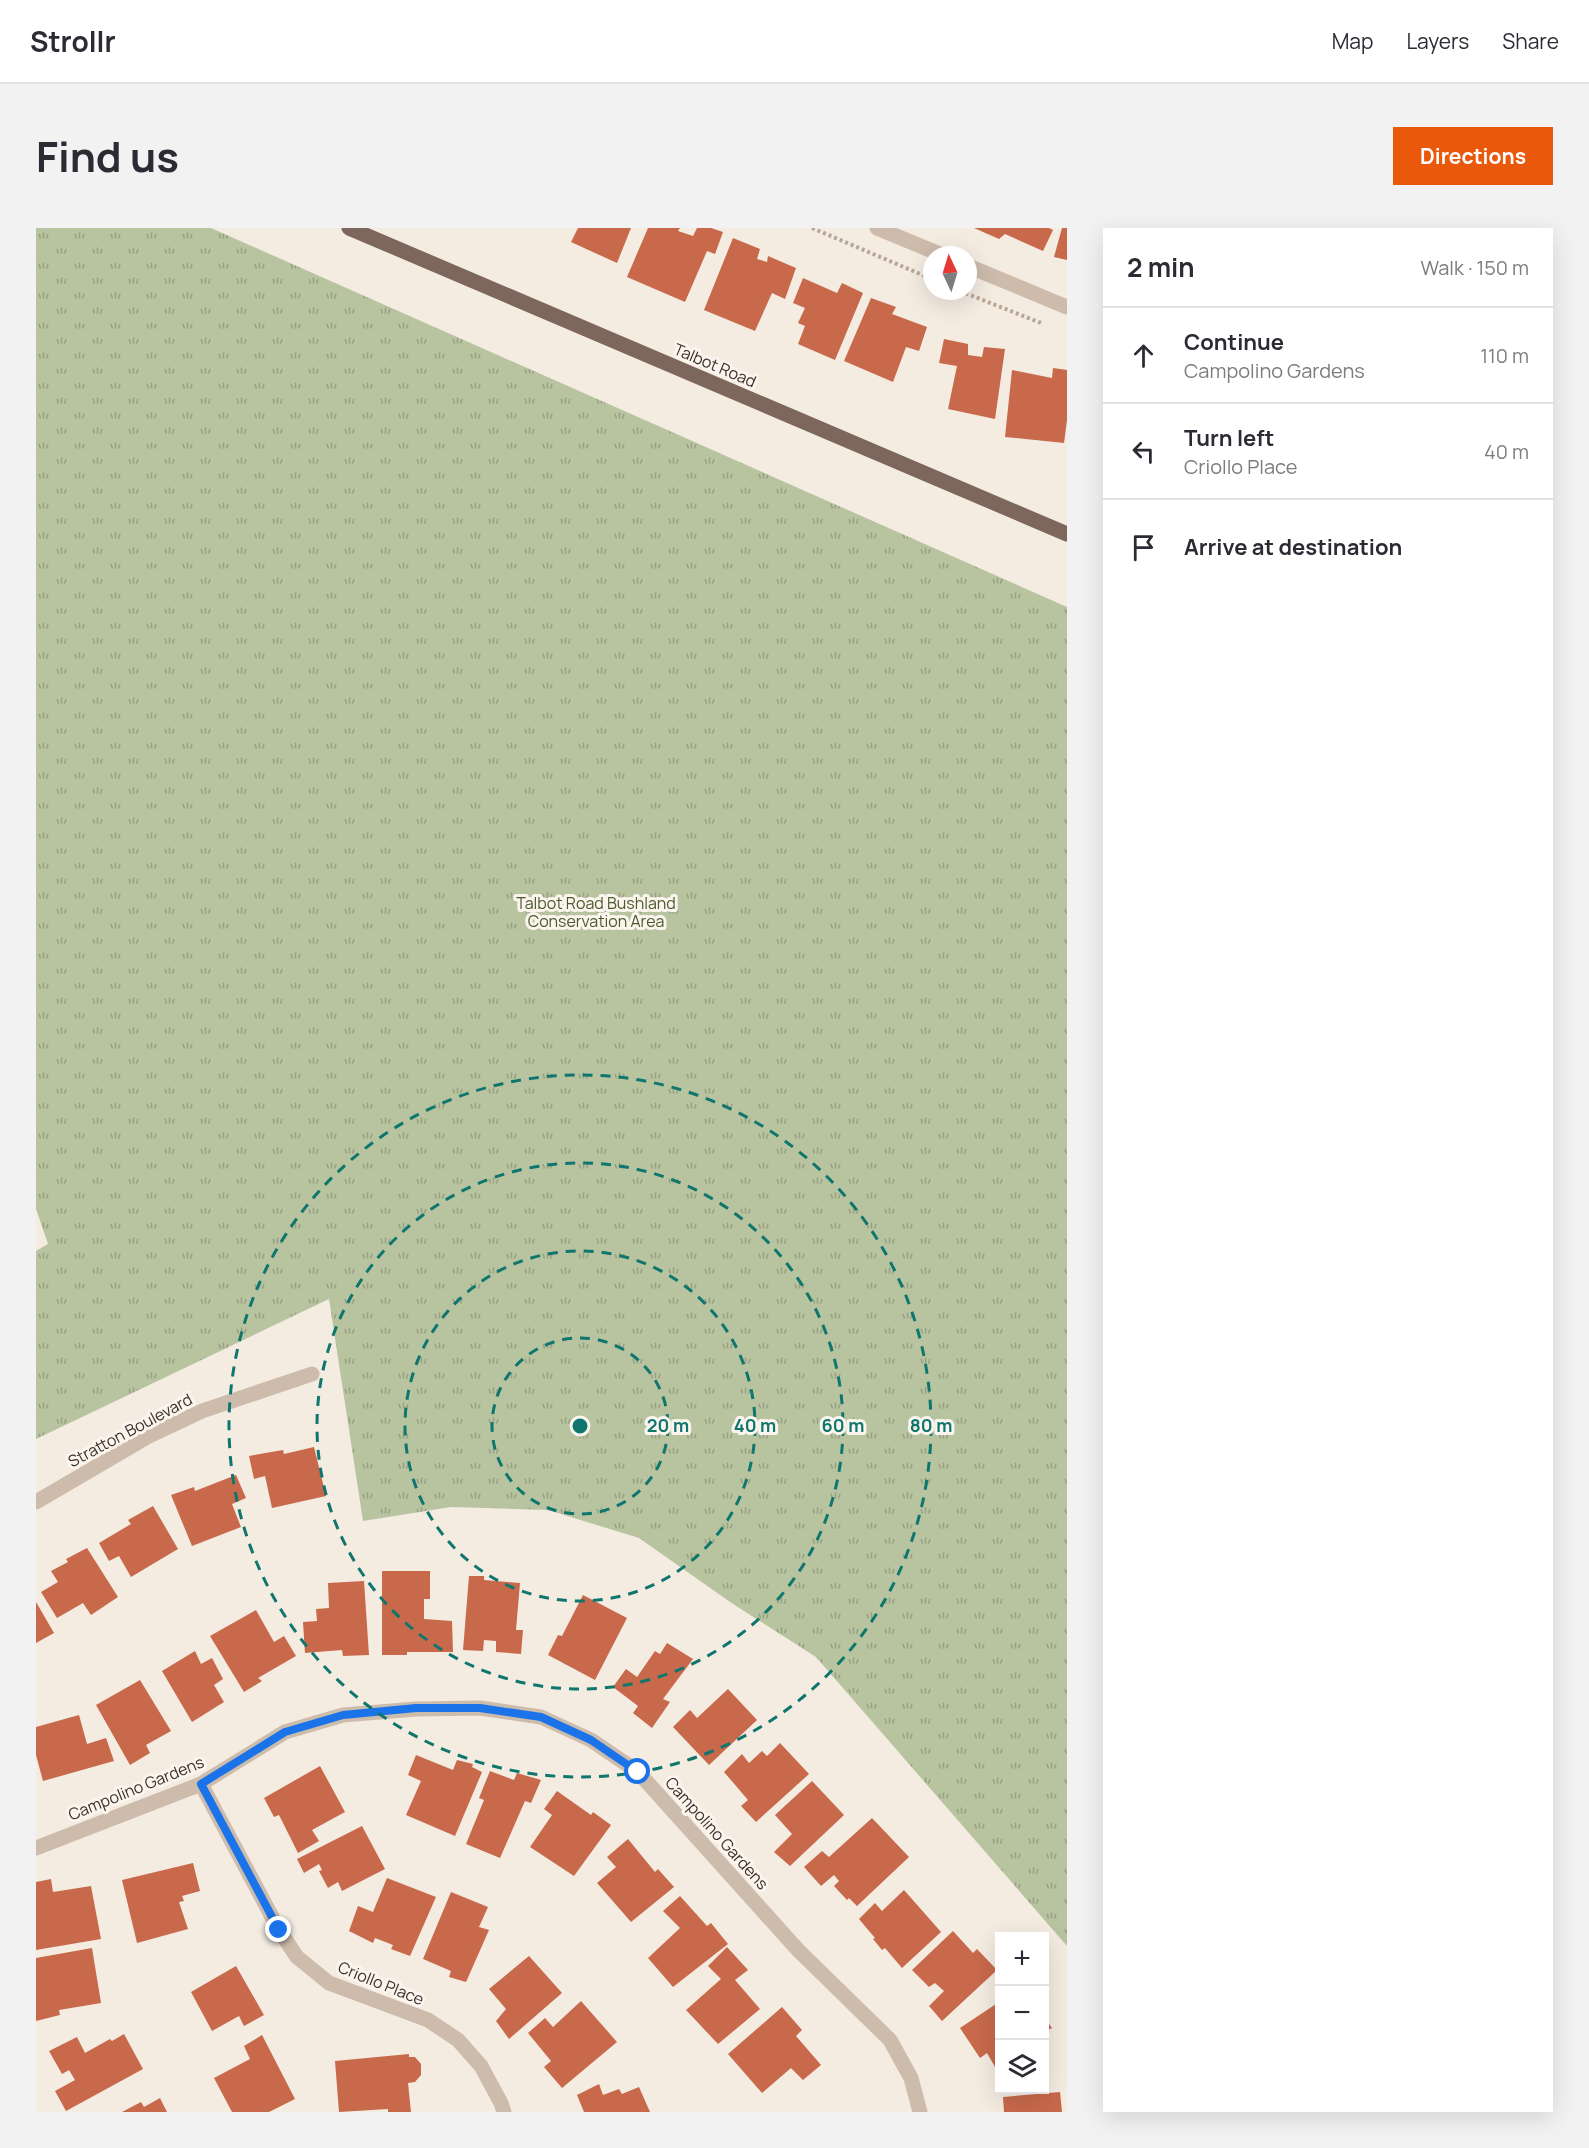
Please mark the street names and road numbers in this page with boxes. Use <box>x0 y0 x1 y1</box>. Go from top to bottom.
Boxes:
street label: Talbot Road <box>670 338 760 392</box>
street label: Stratton Boulevard <box>64 1388 196 1472</box>
street label: Campolino Gardens <box>65 1751 207 1825</box>
street label: Campolino Gardens <box>660 1772 774 1894</box>
street label: Criollo Place <box>335 1956 427 2010</box>

